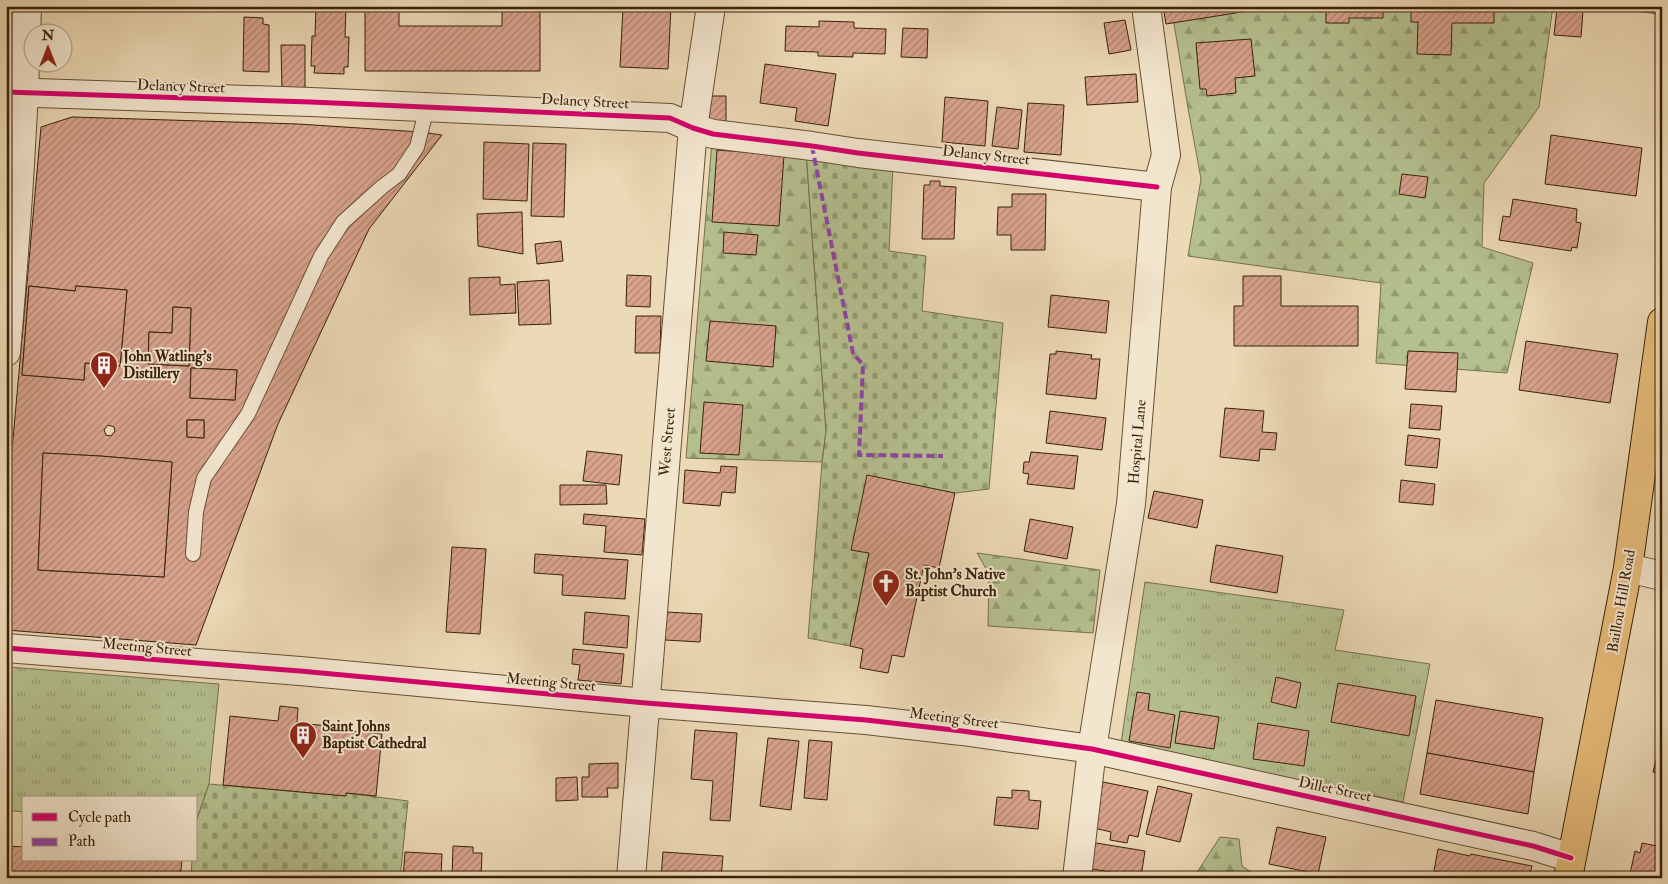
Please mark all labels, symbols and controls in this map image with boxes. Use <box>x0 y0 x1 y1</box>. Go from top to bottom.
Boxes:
north arrow <box>22 22 72 72</box>
text: N <box>41 27 55 44</box>
street label: Delancy Street <box>137 75 225 98</box>
street label: Delancy Street <box>540 90 630 113</box>
street label: Delancy Street <box>941 141 1031 170</box>
place label: John Watling's Distillery <box>122 347 212 384</box>
building icon: John Watling's Distillery <box>89 350 119 389</box>
street label: Hospital Lane <box>1124 399 1152 485</box>
street label: West Street <box>655 406 680 478</box>
street label: Baillou Hill Road <box>1603 548 1640 654</box>
place label: St. John's Native Baptist Church <box>905 565 1006 602</box>
church icon: St. John's Native Baptist Church <box>871 568 901 607</box>
street label: Meeting Street <box>101 634 193 661</box>
street label: Meeting Street <box>505 669 597 696</box>
street label: Meeting Street <box>908 704 1000 733</box>
place label: Saint Johns Baptist Cathedral <box>322 717 427 754</box>
building icon: Saint Johns Baptist Cathedral <box>288 720 318 759</box>
street label: Dillet Street <box>1297 772 1373 807</box>
legend <box>22 796 198 862</box>
text: Cycle path <box>68 808 131 828</box>
text: Path <box>68 832 95 851</box>

